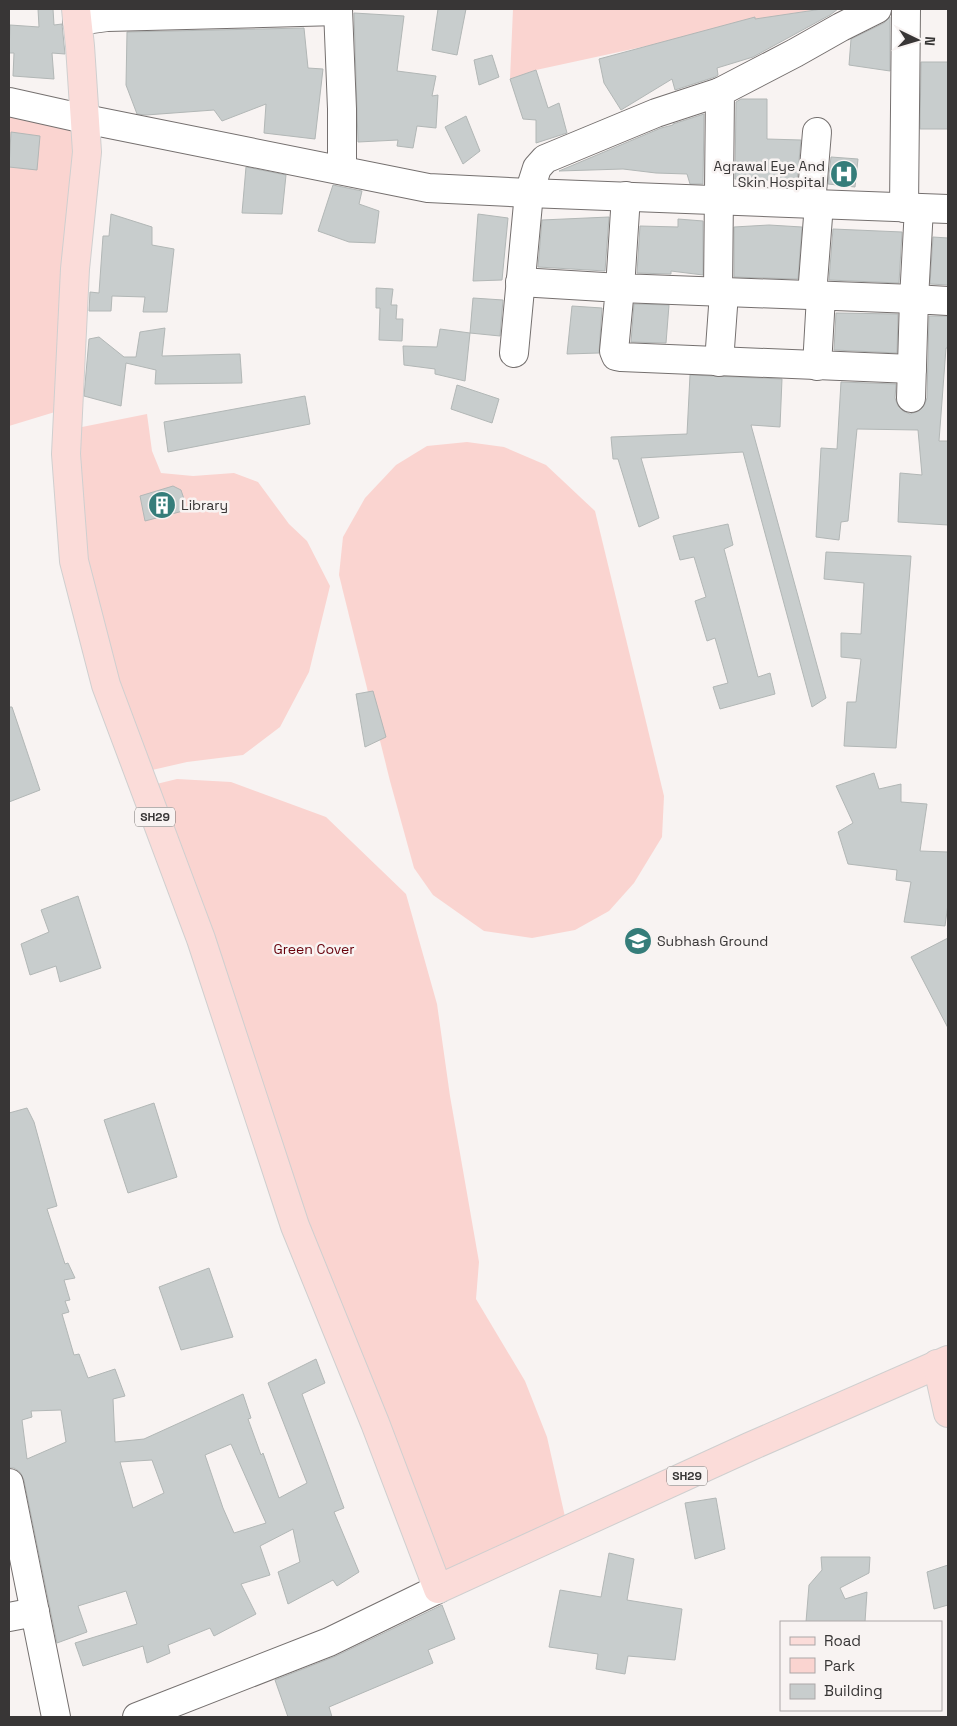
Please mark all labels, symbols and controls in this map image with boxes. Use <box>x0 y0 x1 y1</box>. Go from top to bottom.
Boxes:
north arrow <box>892 15 942 65</box>
text: N <box>921 36 939 47</box>
place label: Agrawal Eye And Skin Hospital <box>714 157 825 191</box>
hospital icon: Agrawal Eye And Skin Hospital <box>829 159 859 189</box>
building icon: Library <box>147 490 177 520</box>
place label: Library <box>181 496 228 514</box>
road number: SH29 <box>135 808 175 826</box>
school or university icon: Subhash Ground <box>623 926 653 956</box>
place label: Subhash Ground <box>657 932 768 950</box>
park label: Green Cover <box>273 940 355 958</box>
road number: SH29 <box>667 1466 707 1485</box>
legend <box>780 1621 942 1711</box>
text: Road <box>824 1631 861 1650</box>
text: Park <box>824 1656 855 1675</box>
text: Building <box>824 1681 883 1700</box>

